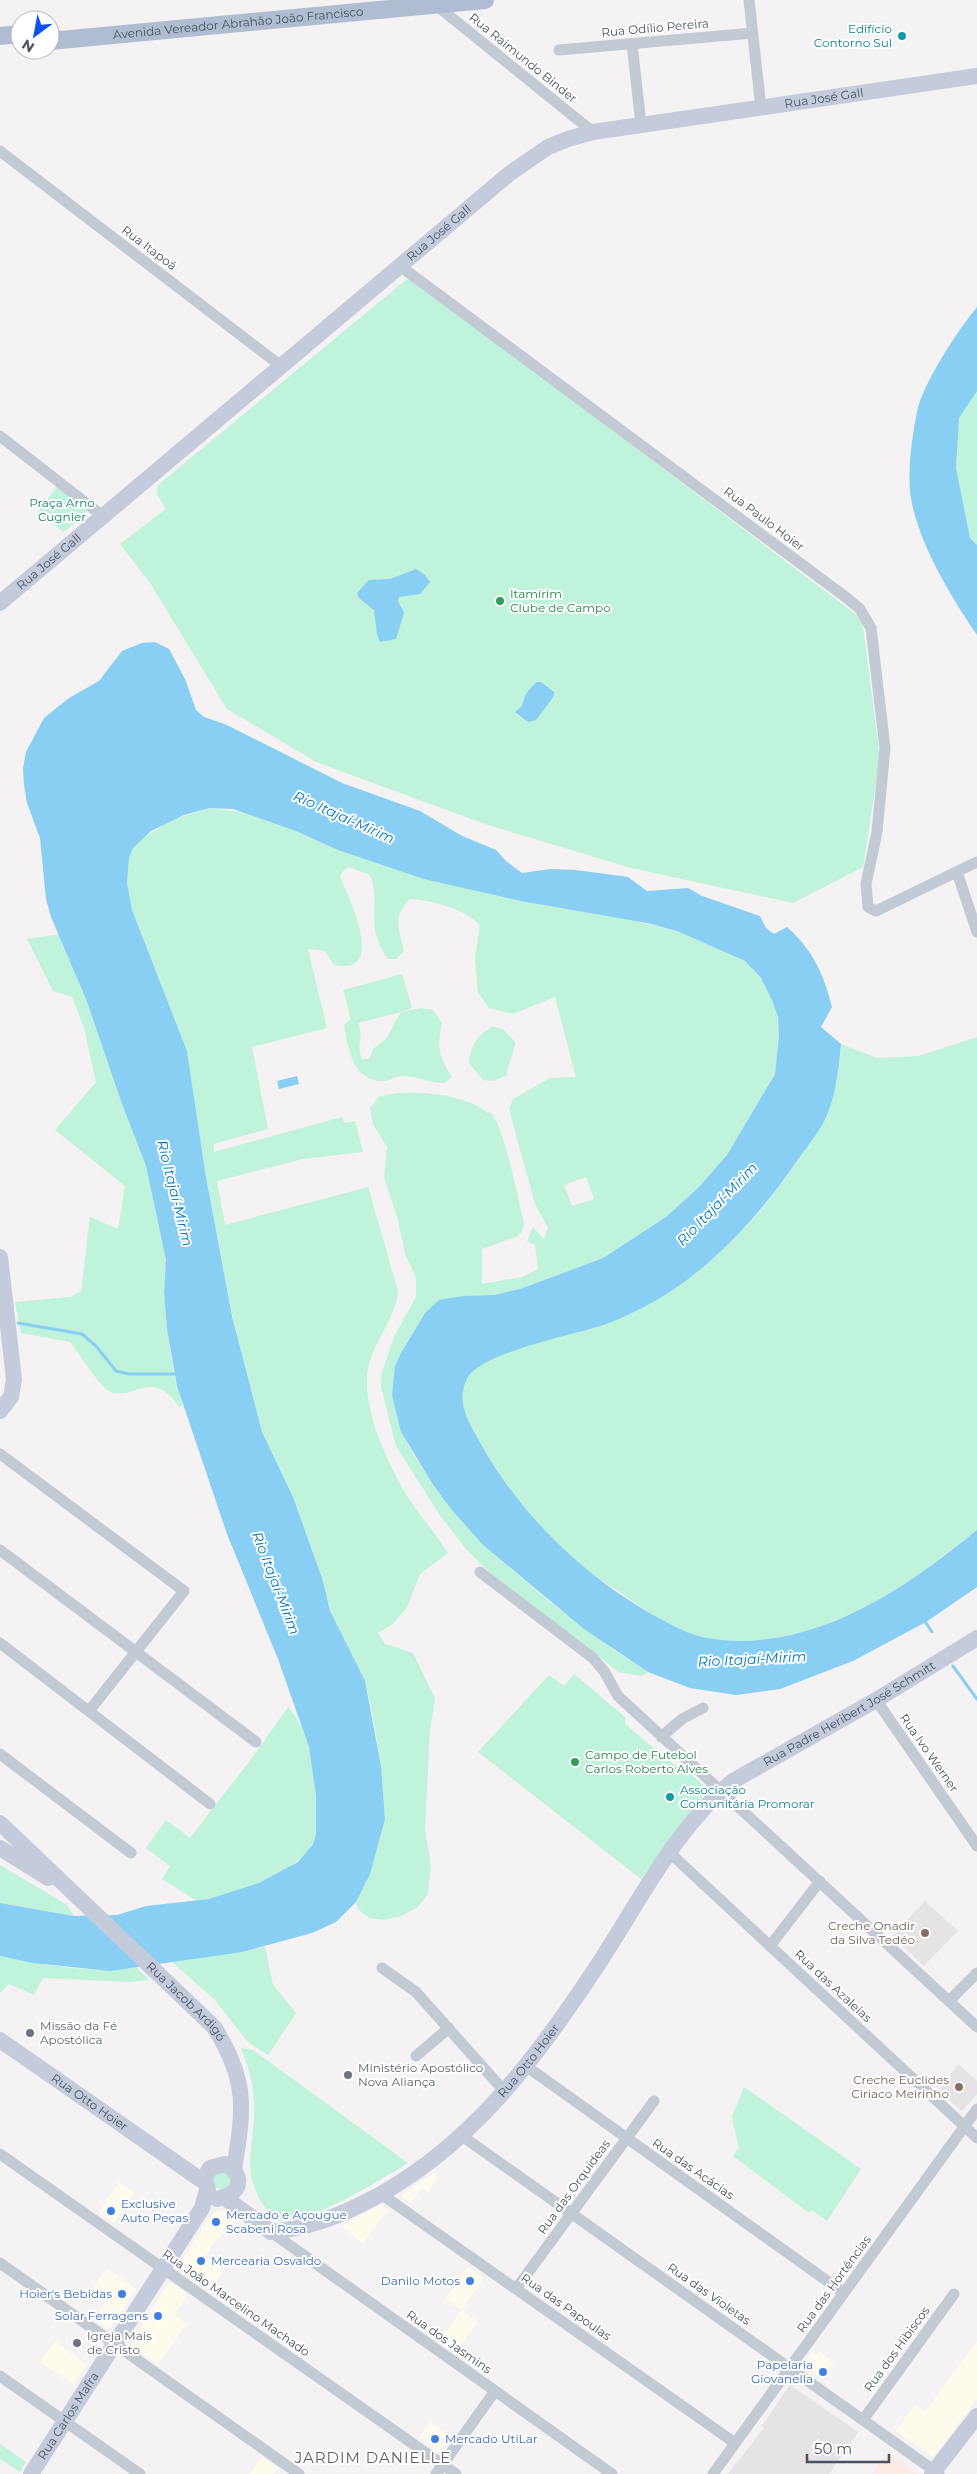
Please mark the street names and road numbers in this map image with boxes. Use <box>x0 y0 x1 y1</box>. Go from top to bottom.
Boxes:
street label: Avenida Vereador Abrahão João Francisco <box>112 4 364 42</box>
street label: Rua Raimundo Binder <box>466 10 580 106</box>
street label: Rua Odílio Pereira <box>601 15 709 40</box>
street label: Rua José Gall <box>783 85 864 111</box>
street label: Rua José Gall <box>403 201 474 264</box>
street label: Rua Itapoá <box>119 222 180 273</box>
street label: Rua Paulo Hoier <box>721 483 808 554</box>
street label: Rua José Gall <box>13 530 84 593</box>
street label: Rua Padre Heribert José Schmitt <box>760 1657 938 1769</box>
street label: Rua Ivo Werner <box>897 1711 962 1795</box>
street label: Rua das Azaleias <box>792 1946 875 2025</box>
street label: Rua Jacob Ardigó <box>144 1959 229 2044</box>
street label: Rua Otto Hoier <box>494 2021 562 2100</box>
street label: Rua Otto Hoier <box>49 2070 131 2134</box>
street label: Rua das Acácias <box>650 2135 737 2202</box>
street label: Rua das Orquídeas <box>534 2136 613 2237</box>
street label: Rua das Hortências <box>793 2232 874 2335</box>
street label: Rua João Marcelino Machado <box>160 2246 313 2359</box>
street label: Rua das Violetas <box>665 2259 754 2328</box>
street label: Rua das Papoulas <box>518 2270 614 2343</box>
street label: Rua dos Hibiscos <box>861 2303 933 2394</box>
street label: Rua dos Jasmins <box>404 2307 495 2377</box>
street label: Rua Carlos Mafra <box>34 2369 102 2462</box>

